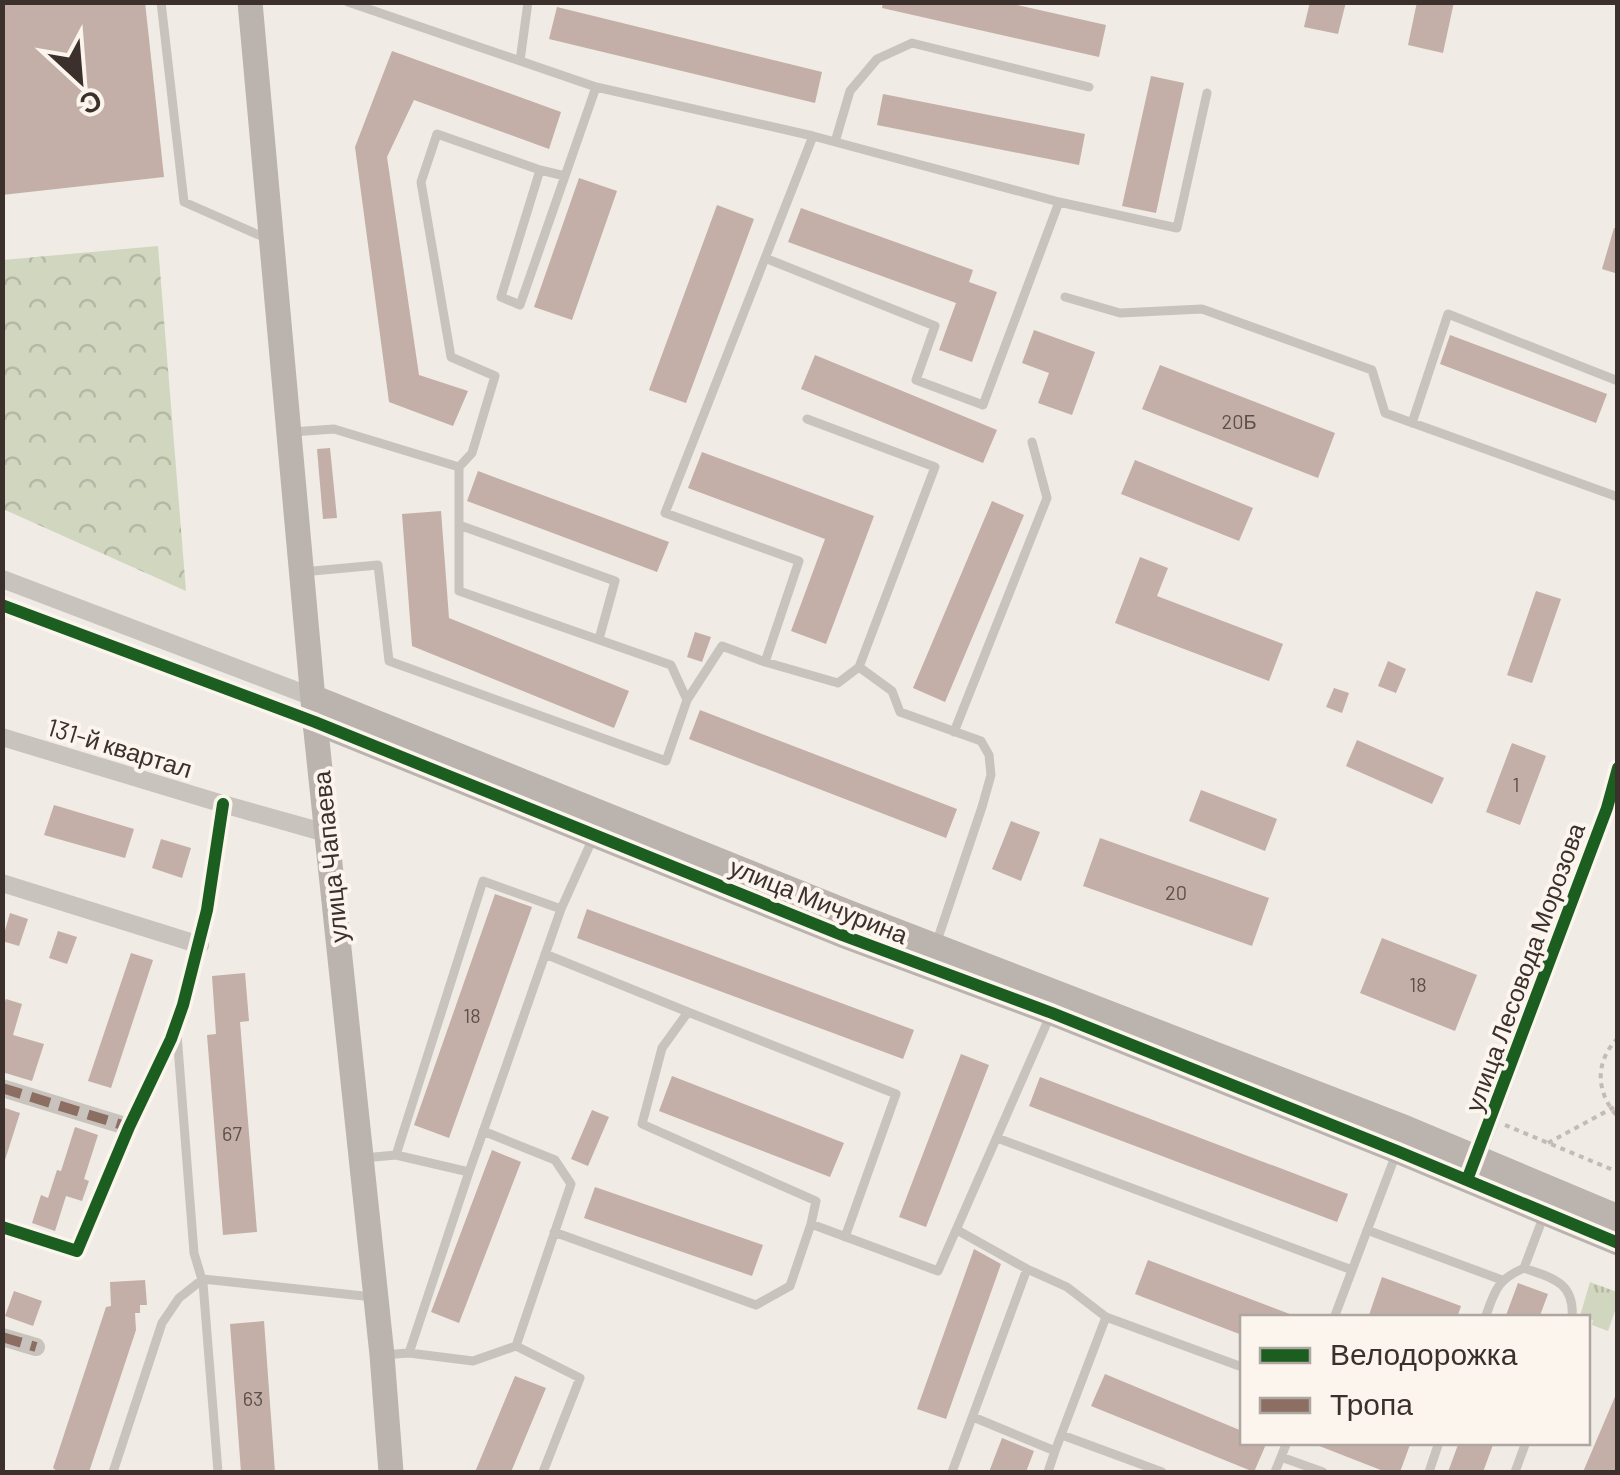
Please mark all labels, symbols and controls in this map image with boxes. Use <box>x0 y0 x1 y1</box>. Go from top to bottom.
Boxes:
north arrow <box>30 30 130 130</box>
text: С <box>75 84 108 123</box>
house number: 20Б <box>1221 409 1257 433</box>
street label: 131-й квартал <box>44 711 196 783</box>
street label: улица Чапаева <box>305 770 353 944</box>
house number: 1 <box>1513 772 1520 796</box>
street label: улица Лесовода Морозова <box>1458 818 1590 1115</box>
street label: улица Мичурина <box>726 851 912 949</box>
house number: 20 <box>1165 880 1187 904</box>
house number: 18 <box>1409 972 1427 996</box>
house number: 18 <box>463 1003 481 1027</box>
house number: 67 <box>222 1121 242 1145</box>
legend <box>1240 1315 1590 1445</box>
text: Велодорожка <box>1330 1335 1518 1371</box>
text: Тропа <box>1330 1385 1413 1421</box>
house number: 63 <box>243 1386 263 1410</box>

